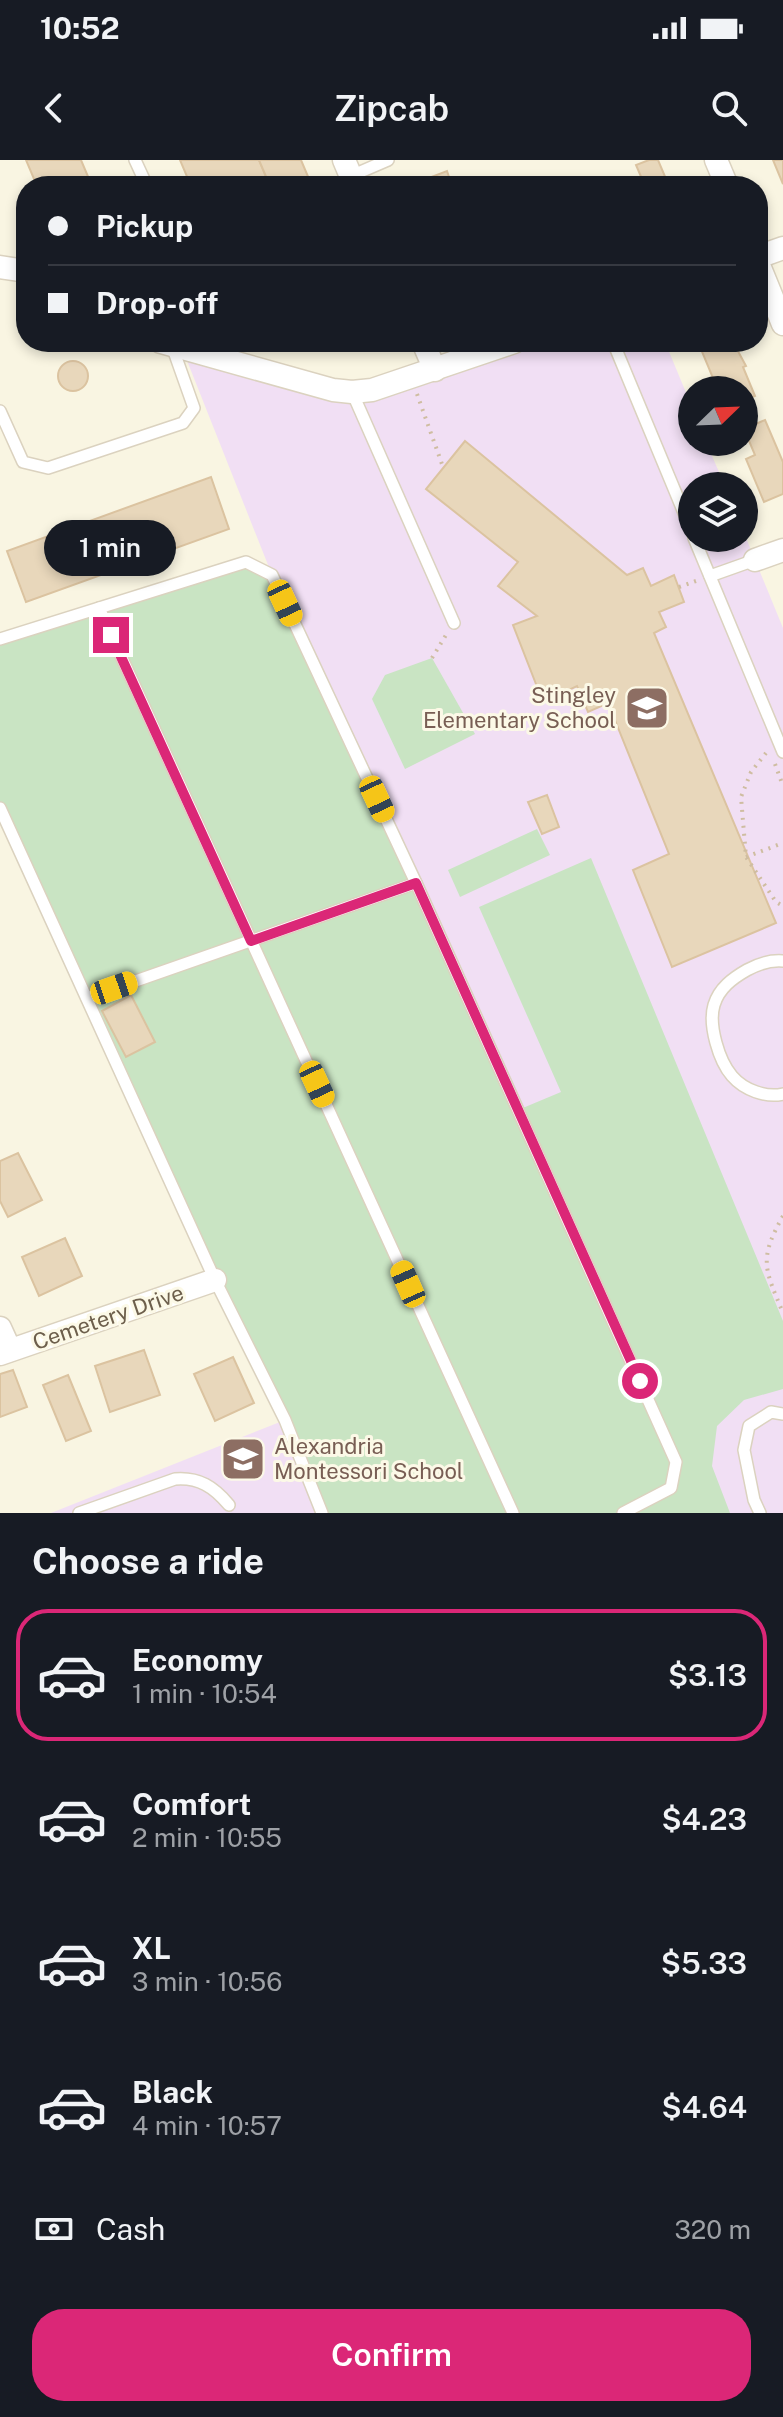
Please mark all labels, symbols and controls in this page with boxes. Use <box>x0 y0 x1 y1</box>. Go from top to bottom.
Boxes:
text: 10:52 <box>40 10 120 46</box>
icon: back <box>32 86 76 130</box>
icon: search <box>707 86 751 130</box>
text: Zipcab <box>334 87 449 129</box>
text: Pickup <box>96 208 193 244</box>
text: Drop-off <box>96 285 218 321</box>
north arrow <box>678 376 758 456</box>
map controls <box>678 376 758 552</box>
button: layers <box>678 472 758 552</box>
callout: 1 min <box>45 519 177 575</box>
text: 1 min <box>79 532 141 563</box>
car <box>264 576 306 630</box>
route end <box>93 617 129 653</box>
place label: Stingley Elementary School <box>423 682 616 733</box>
school or university icon: Stingley Elementary School <box>623 684 671 732</box>
car <box>356 772 398 826</box>
car <box>87 969 141 1007</box>
car <box>296 1057 338 1111</box>
car <box>387 1257 429 1311</box>
street label: Cemetery Drive <box>29 1279 187 1355</box>
route start <box>622 1363 658 1399</box>
place label: Alexandria Montessori School <box>274 1433 463 1484</box>
school or university icon: Alexandria Montessori School <box>219 1435 267 1483</box>
text: Choose a ride <box>32 1540 264 1582</box>
icon: car <box>36 1639 108 1711</box>
text: Economy <box>132 1642 263 1678</box>
text: $3.13 <box>668 1657 747 1693</box>
text: 1 min · 10:54 <box>132 1678 277 1709</box>
icon: car <box>36 1783 108 1855</box>
text: Comfort <box>132 1786 251 1822</box>
text: $4.23 <box>661 1801 747 1837</box>
text: 2 min · 10:55 <box>132 1822 282 1853</box>
icon: car <box>36 1927 108 1999</box>
text: XL <box>132 1930 171 1966</box>
text: $5.33 <box>661 1945 747 1981</box>
text: 3 min · 10:56 <box>132 1966 282 1997</box>
icon: car <box>36 2071 108 2143</box>
text: Black <box>132 2074 213 2110</box>
text: $4.64 <box>662 2089 747 2125</box>
text: 4 min · 10:57 <box>132 2110 282 2141</box>
icon: cash <box>32 2207 76 2251</box>
text: Cash <box>96 2211 165 2247</box>
text: 320 m <box>674 2214 751 2245</box>
button: Confirm <box>32 2309 751 2401</box>

